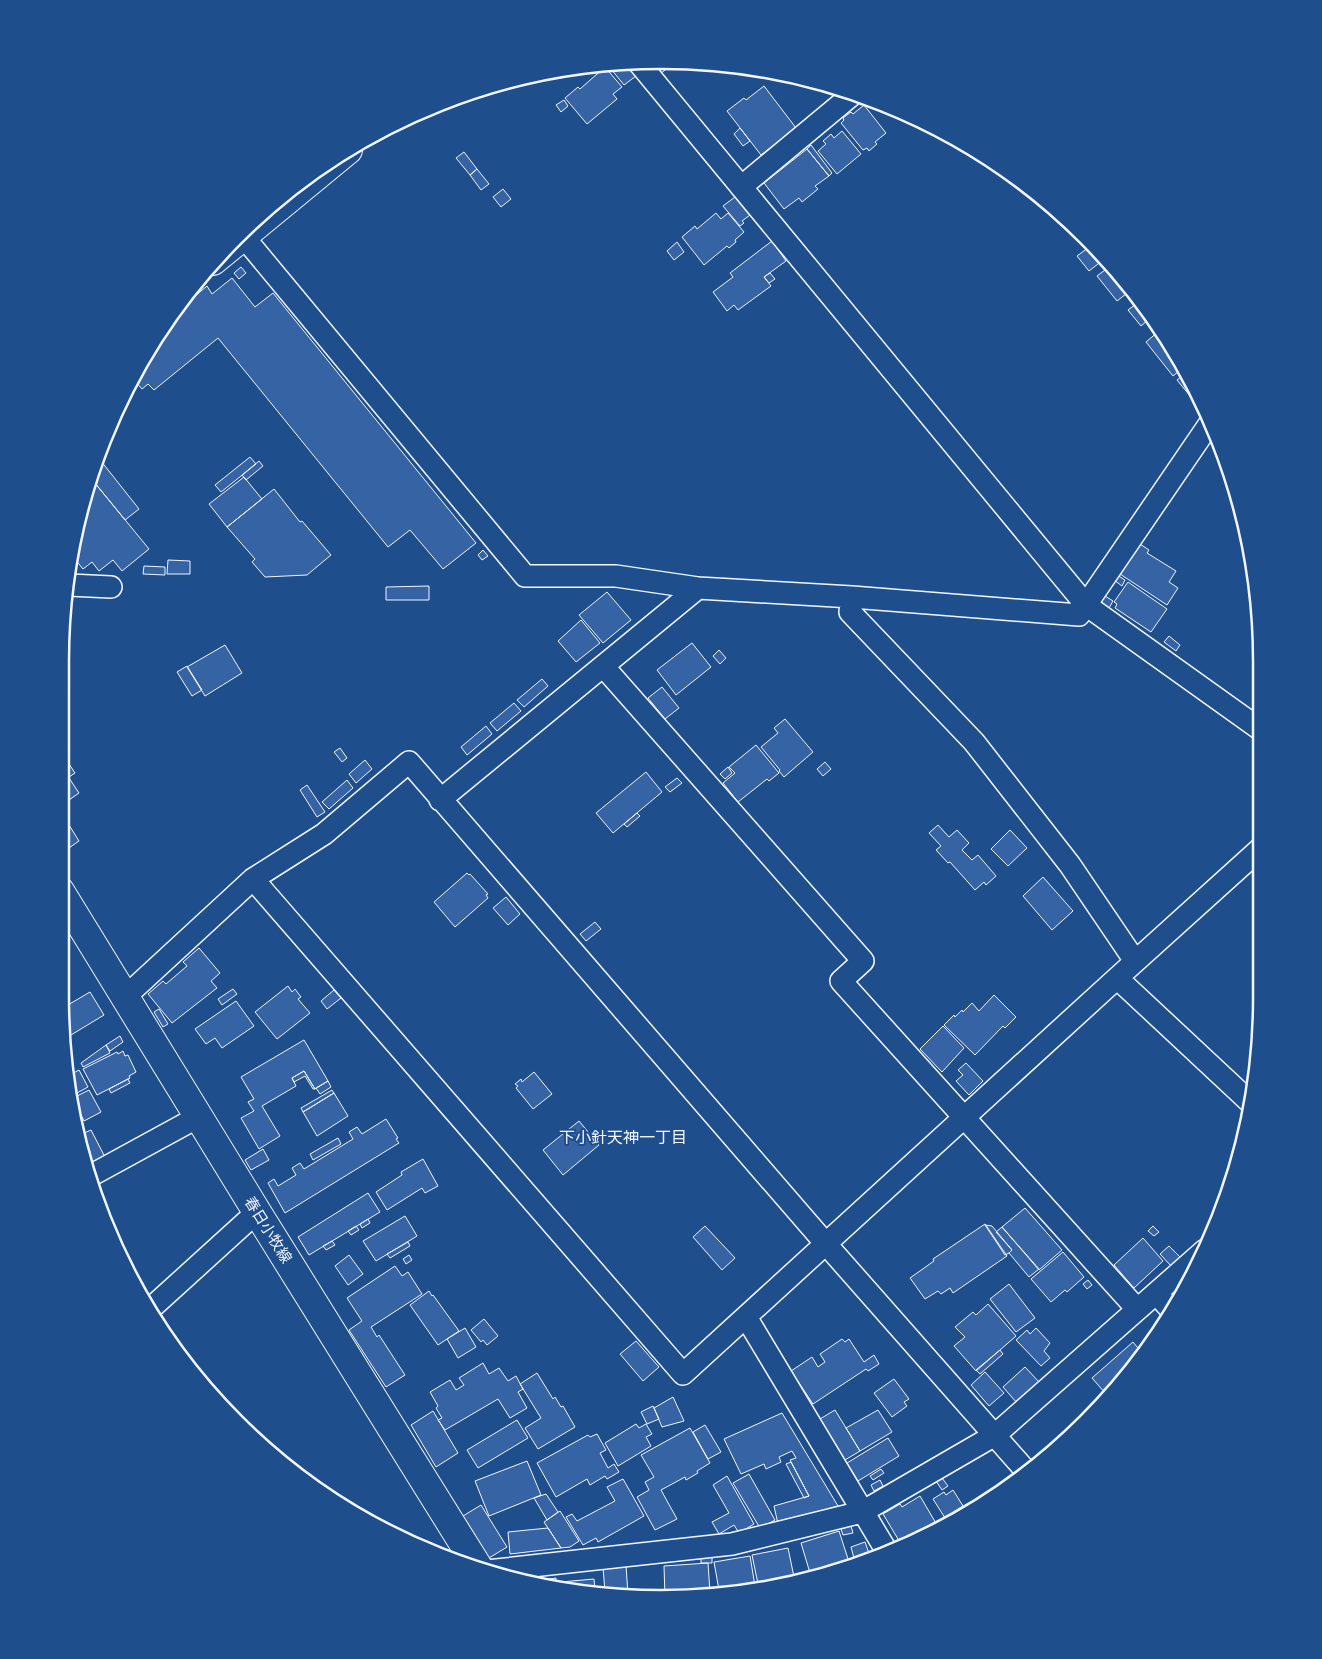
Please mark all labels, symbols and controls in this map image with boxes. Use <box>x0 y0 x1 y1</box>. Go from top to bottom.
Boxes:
district label: 下小針天神一丁目 <box>559 1130 687 1146</box>
street label: 春日小牧線 <box>241 1193 296 1266</box>

